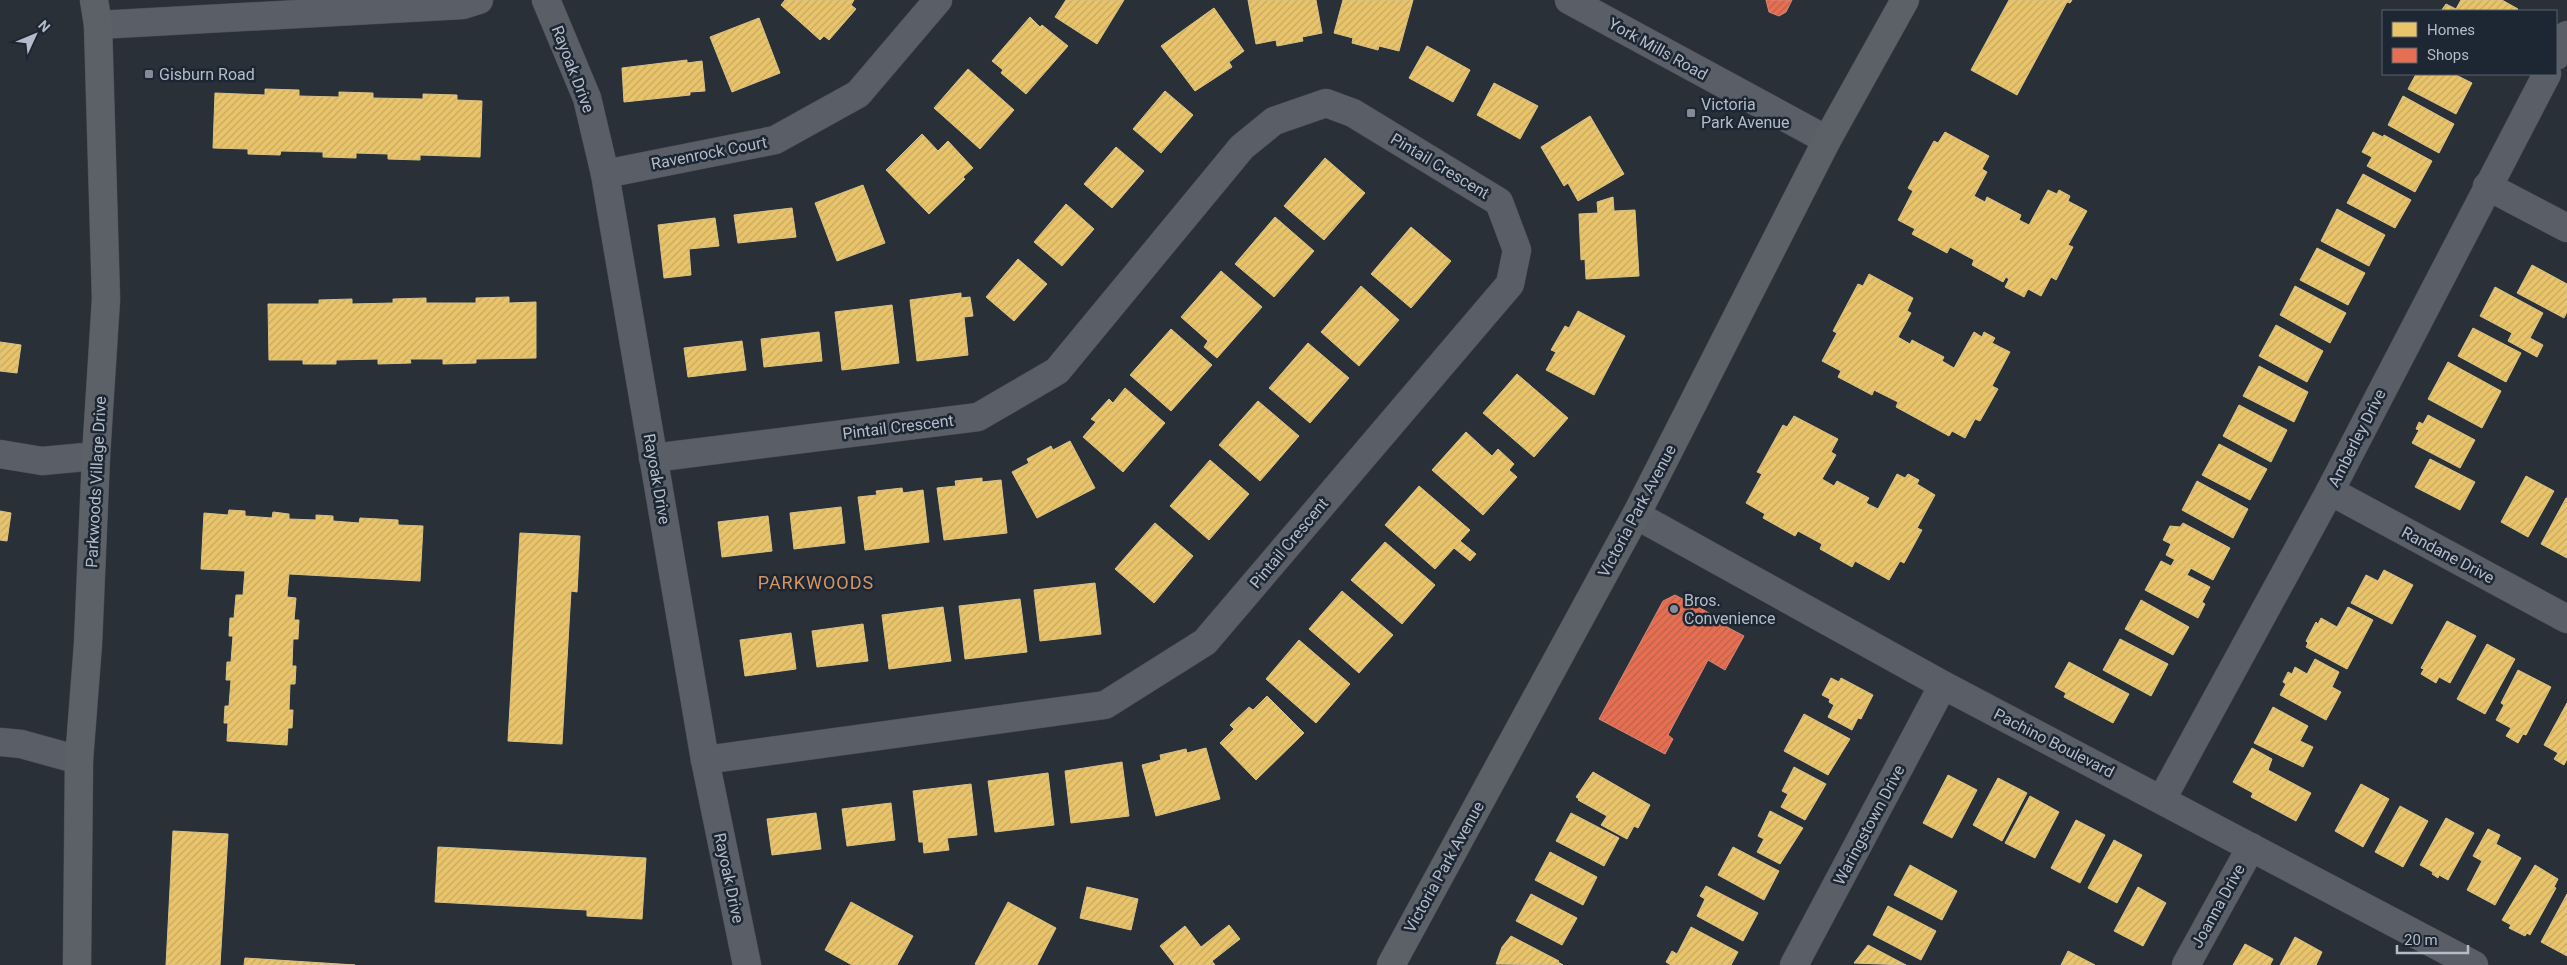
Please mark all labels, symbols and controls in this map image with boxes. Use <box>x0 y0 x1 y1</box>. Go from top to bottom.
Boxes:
north arrow <box>10 10 60 60</box>
legend <box>2382 10 2557 75</box>
street label: York Mills Road <box>1605 14 1711 84</box>
text: N <box>35 17 54 35</box>
text: Homes <box>2427 21 2475 39</box>
street label: Rayoak Drive <box>548 23 598 115</box>
text: Shops <box>2427 46 2469 64</box>
place label: Gisburn Road <box>159 65 255 84</box>
marker: Gisburn Road <box>143 68 155 80</box>
place label: Victoria Park Avenue <box>1701 95 1790 132</box>
marker: Victoria Park Avenue <box>1685 107 1697 119</box>
street label: Pintail Crescent <box>1387 129 1493 203</box>
street label: Ravenrock Court <box>649 132 769 174</box>
street label: Amberley Drive <box>2324 386 2390 490</box>
street label: Parkwoods Village Drive <box>82 396 110 568</box>
street label: Pintail Crescent <box>841 411 955 443</box>
street label: Rayoak Drive <box>640 432 674 526</box>
street label: Victoria Park Avenue <box>1594 442 1680 580</box>
street label: Pintail Crescent <box>1246 494 1332 592</box>
street label: Randane Drive <box>2398 523 2498 587</box>
district label: PARKWOODS <box>758 572 874 593</box>
place label: Bros. Convenience <box>1684 591 1775 628</box>
marker: Bros. Convenience <box>1668 603 1680 615</box>
street label: Pachino Boulevard <box>1991 704 2117 782</box>
street label: Waringstown Drive <box>1829 762 1909 888</box>
street label: Victoria Park Avenue <box>1400 798 1488 936</box>
street label: Rayoak Drive <box>710 831 748 925</box>
street label: Joanna Drive <box>2187 861 2249 951</box>
scale bar <box>2397 922 2468 954</box>
text: 20 m <box>2404 931 2438 949</box>

